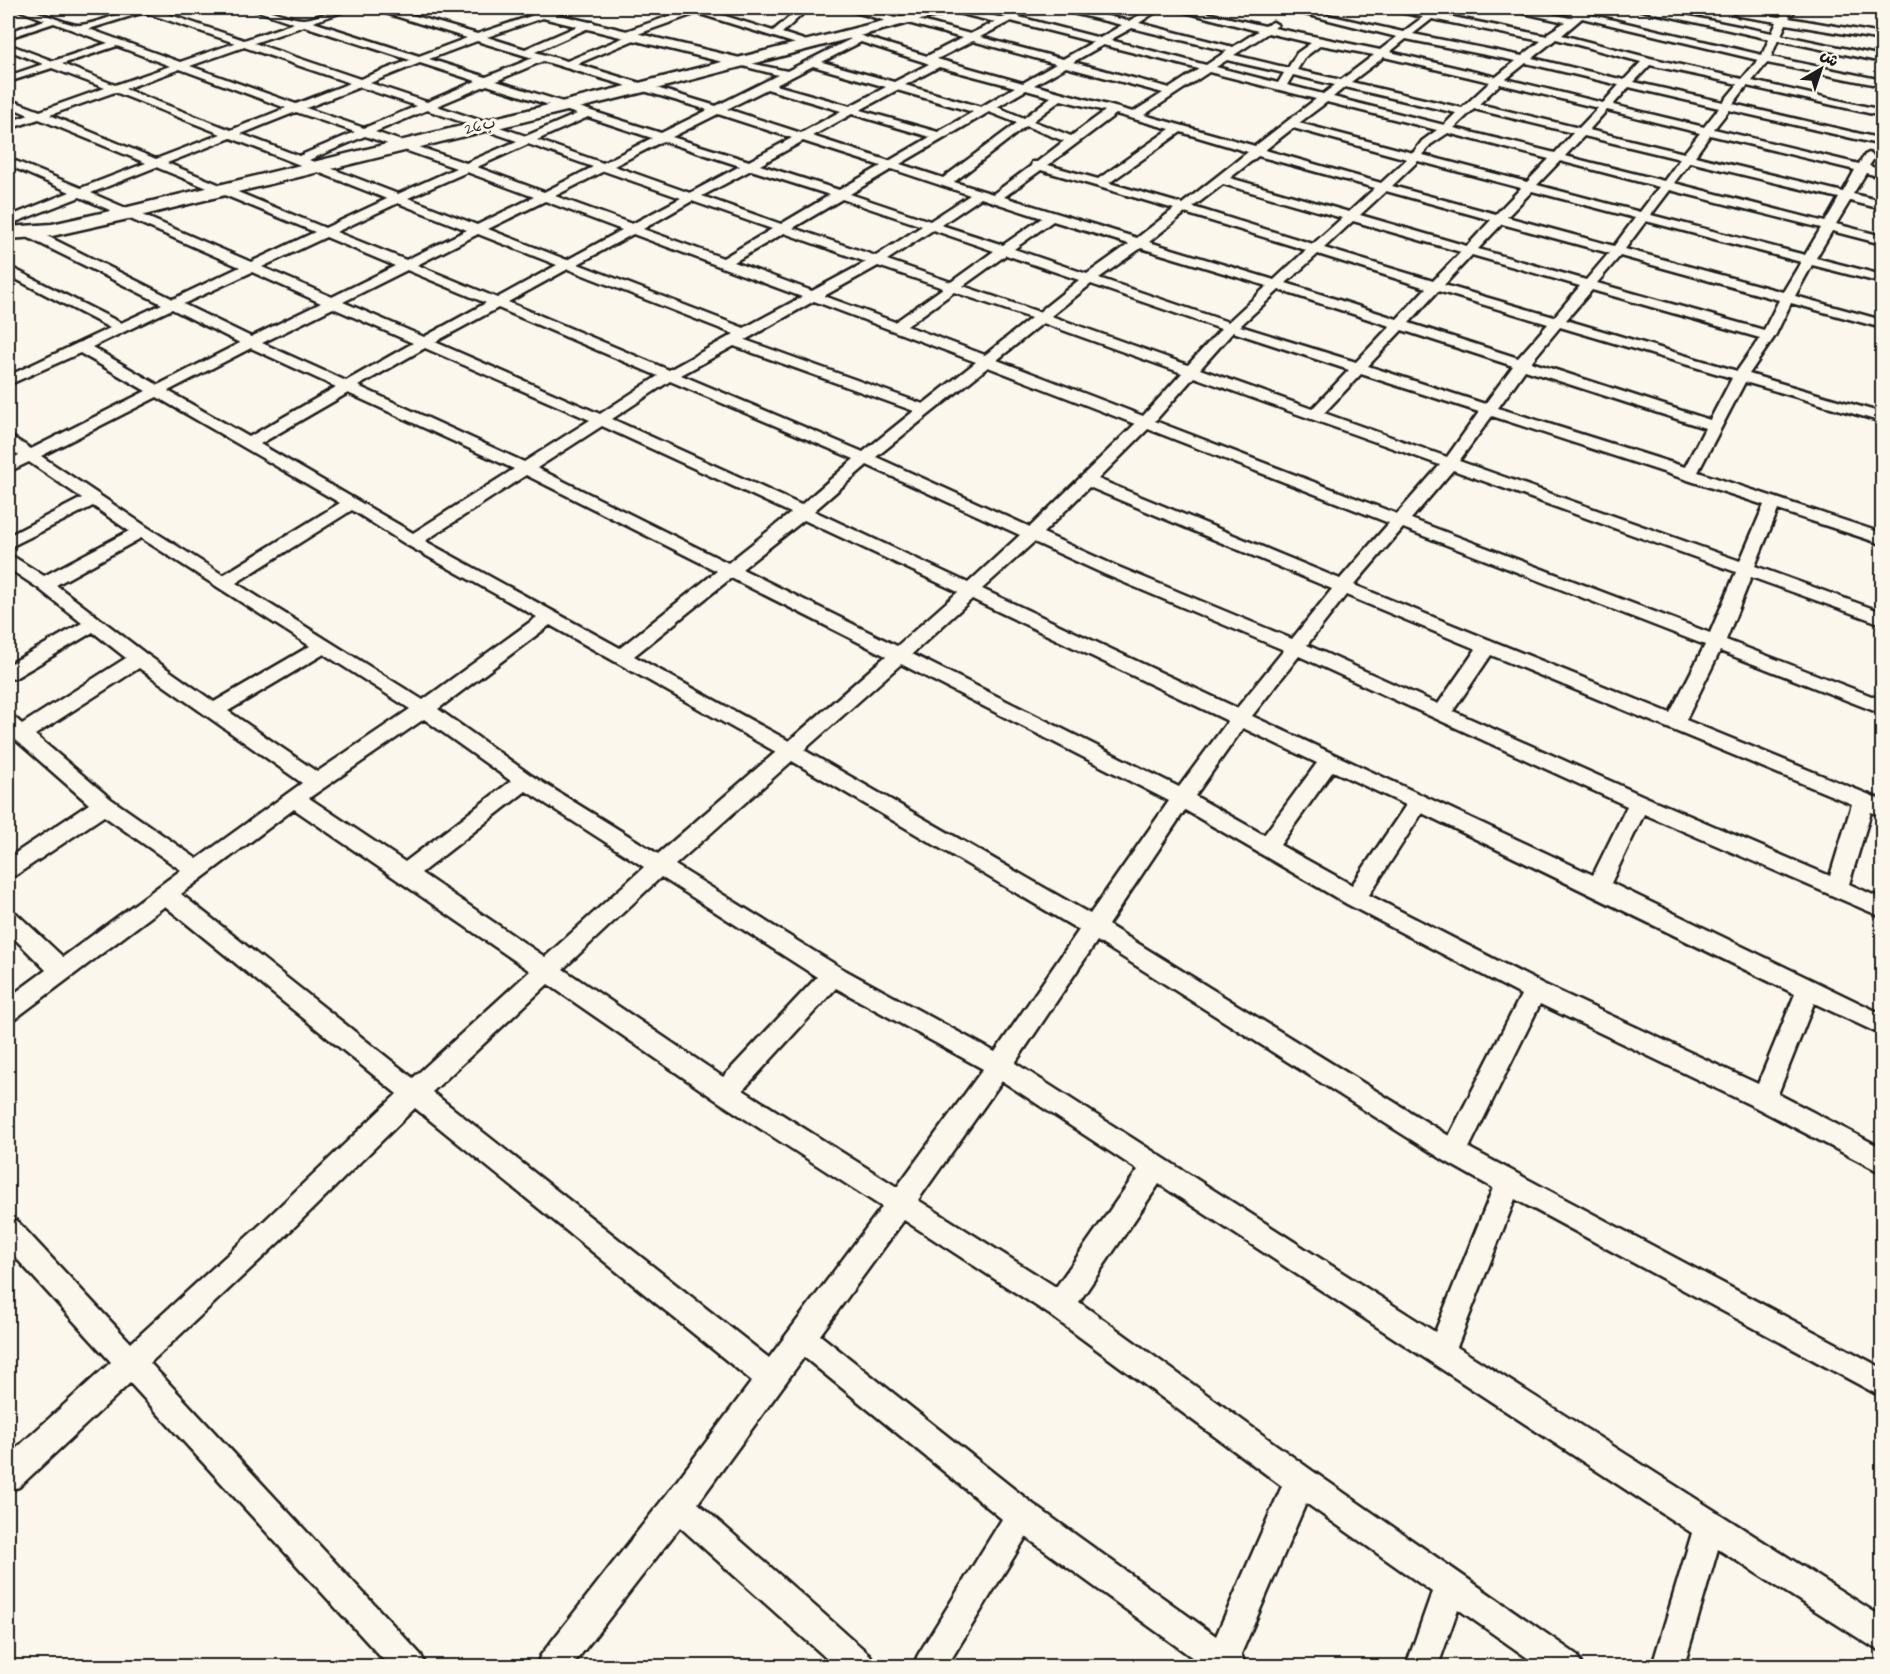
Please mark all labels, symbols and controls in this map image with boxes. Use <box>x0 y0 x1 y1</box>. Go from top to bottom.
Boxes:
north arrow <box>1791 39 1851 99</box>
text: ش <box>1816 44 1844 72</box>
street label: 26ب <box>462 112 498 140</box>

